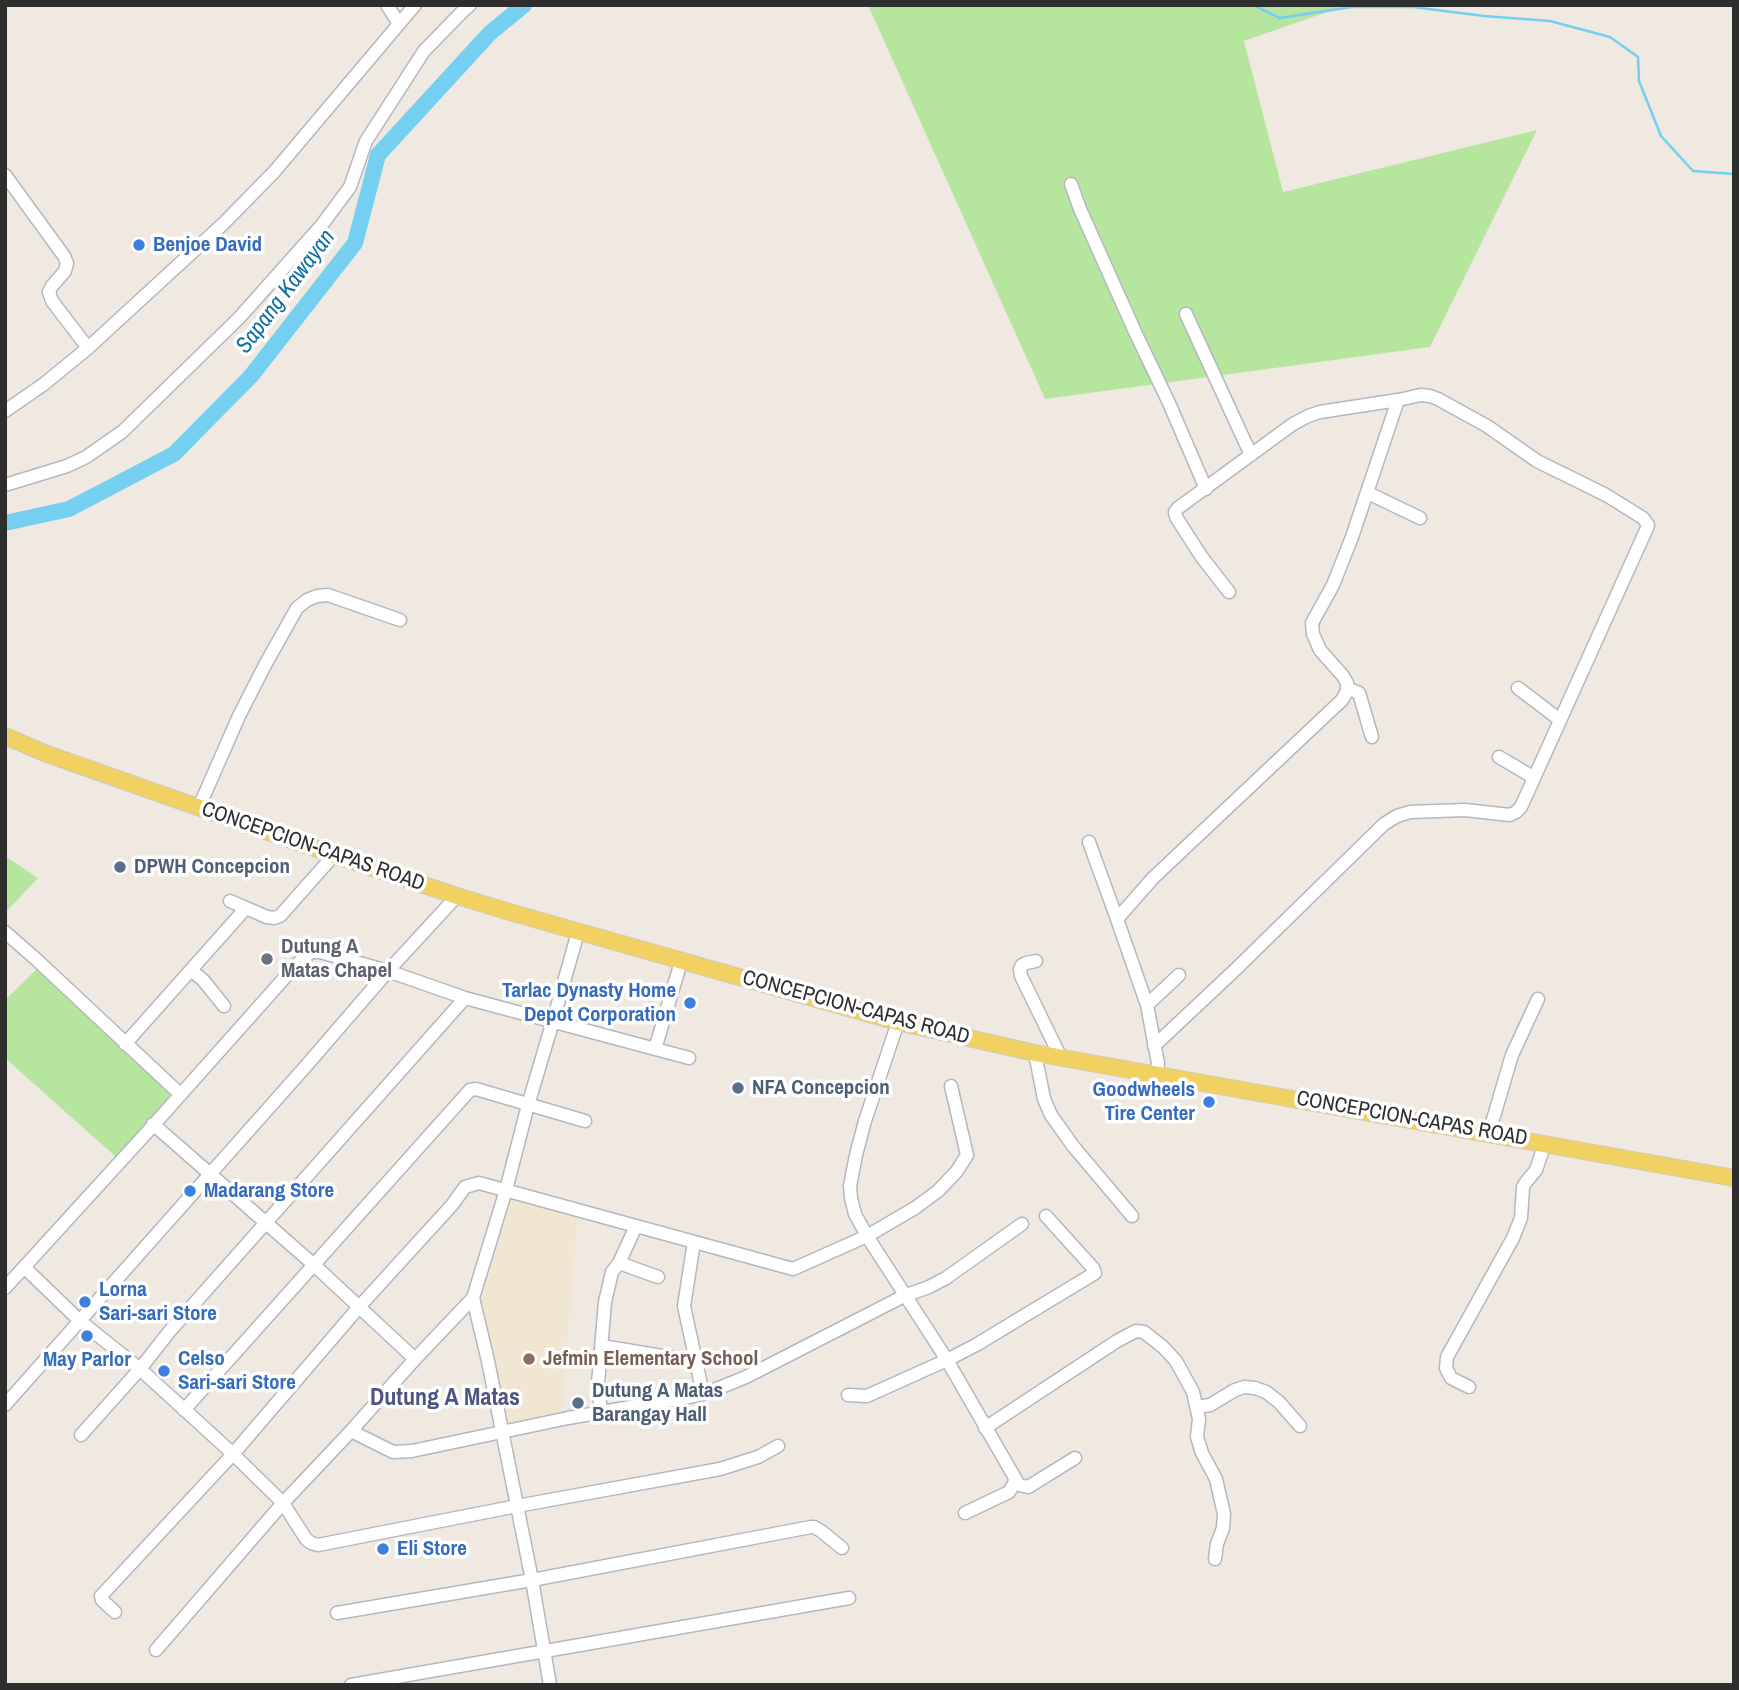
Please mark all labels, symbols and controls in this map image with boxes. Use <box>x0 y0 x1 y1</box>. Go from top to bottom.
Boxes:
water label: Sapang Kawayan <box>230 225 342 359</box>
place label: Benjoe David <box>153 232 262 258</box>
marker: Benjoe David <box>131 237 147 253</box>
street label: CONCEPCION-CAPAS ROAD <box>198 797 428 897</box>
place label: DPWH Concepcion <box>134 854 290 880</box>
marker: DPWH Concepcion <box>112 859 128 875</box>
place label: Dutung A Matas Chapel <box>281 934 392 984</box>
marker: Dutung A Matas Chapel <box>259 951 275 967</box>
street label: CONCEPCION-CAPAS ROAD <box>740 966 972 1050</box>
place label: Tarlac Dynasty Home Depot Corporation <box>502 978 676 1028</box>
marker: Tarlac Dynasty Home Depot Corporation <box>682 995 698 1011</box>
place label: NFA Concepcion <box>752 1075 890 1101</box>
place label: Goodwheels Tire Center <box>1093 1077 1195 1127</box>
marker: NFA Concepcion <box>730 1080 746 1096</box>
street label: CONCEPCION-CAPAS ROAD <box>1295 1086 1529 1152</box>
marker: Goodwheels Tire Center <box>1201 1094 1217 1110</box>
place label: Madarang Store <box>204 1178 334 1204</box>
marker: Madarang Store <box>182 1183 198 1199</box>
place label: Lorna Sari-sari Store <box>99 1277 217 1327</box>
marker: Lorna Sari-sari Store <box>77 1294 93 1310</box>
marker: May Parlor <box>79 1328 95 1344</box>
place label: Celso Sari-sari Store <box>178 1346 296 1396</box>
place label: Jefmin Elementary School <box>543 1346 758 1372</box>
place label: May Parlor <box>43 1347 131 1373</box>
marker: Jefmin Elementary School <box>521 1351 537 1367</box>
marker: Celso Sari-sari Store <box>156 1363 172 1379</box>
place label: Dutung A Matas Barangay Hall <box>592 1378 723 1428</box>
district label: Dutung A Matas <box>370 1385 520 1413</box>
marker: Dutung A Matas Barangay Hall <box>570 1395 586 1411</box>
place label: Eli Store <box>397 1536 467 1562</box>
marker: Eli Store <box>375 1541 391 1557</box>

